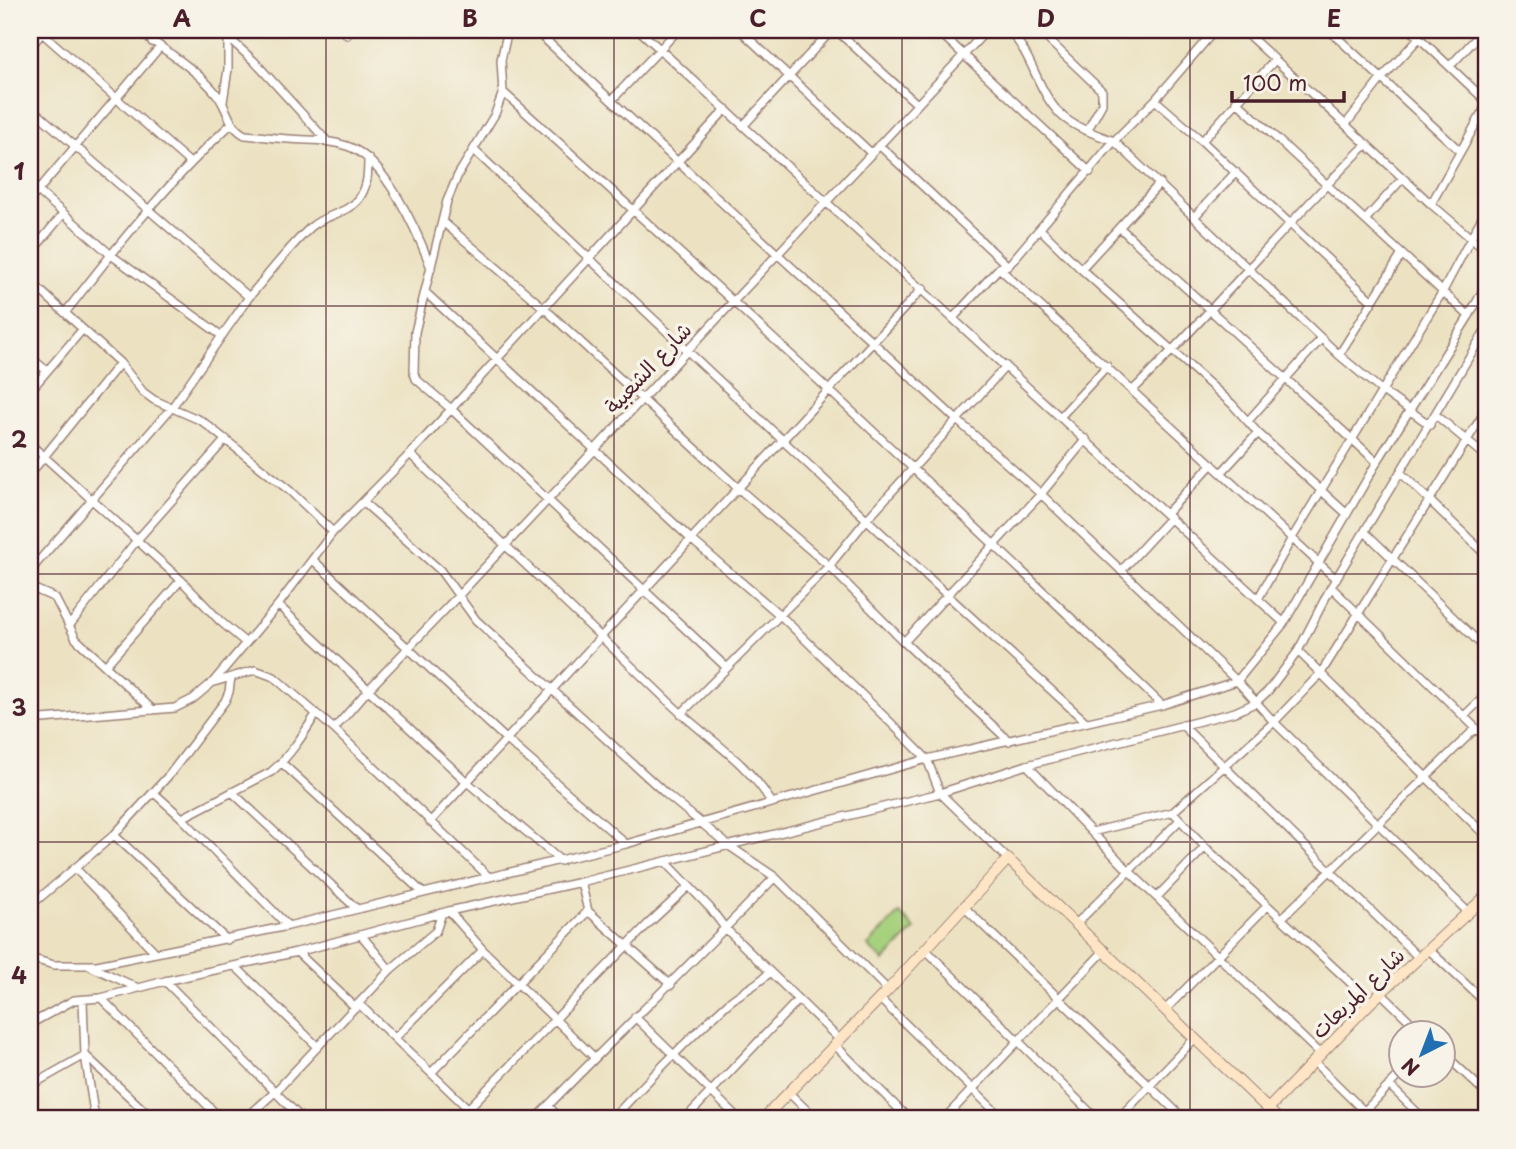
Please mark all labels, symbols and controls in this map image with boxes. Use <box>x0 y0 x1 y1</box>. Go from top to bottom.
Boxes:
text: A <box>173 0 191 35</box>
text: B <box>462 0 478 35</box>
text: C <box>749 0 767 35</box>
text: D <box>1037 0 1055 35</box>
text: E <box>1327 0 1341 35</box>
scale bar <box>1232 60 1344 104</box>
text: 100 m <box>1243 66 1307 98</box>
text: 1 <box>14 153 25 188</box>
street label: شارع الشعبية <box>596 314 699 421</box>
text: 2 <box>11 421 27 456</box>
text: 3 <box>11 689 27 724</box>
street label: شارع المربعات <box>1303 939 1412 1046</box>
text: 4 <box>11 957 27 992</box>
north arrow <box>1386 1020 1456 1090</box>
text: N <box>1395 1052 1425 1083</box>

